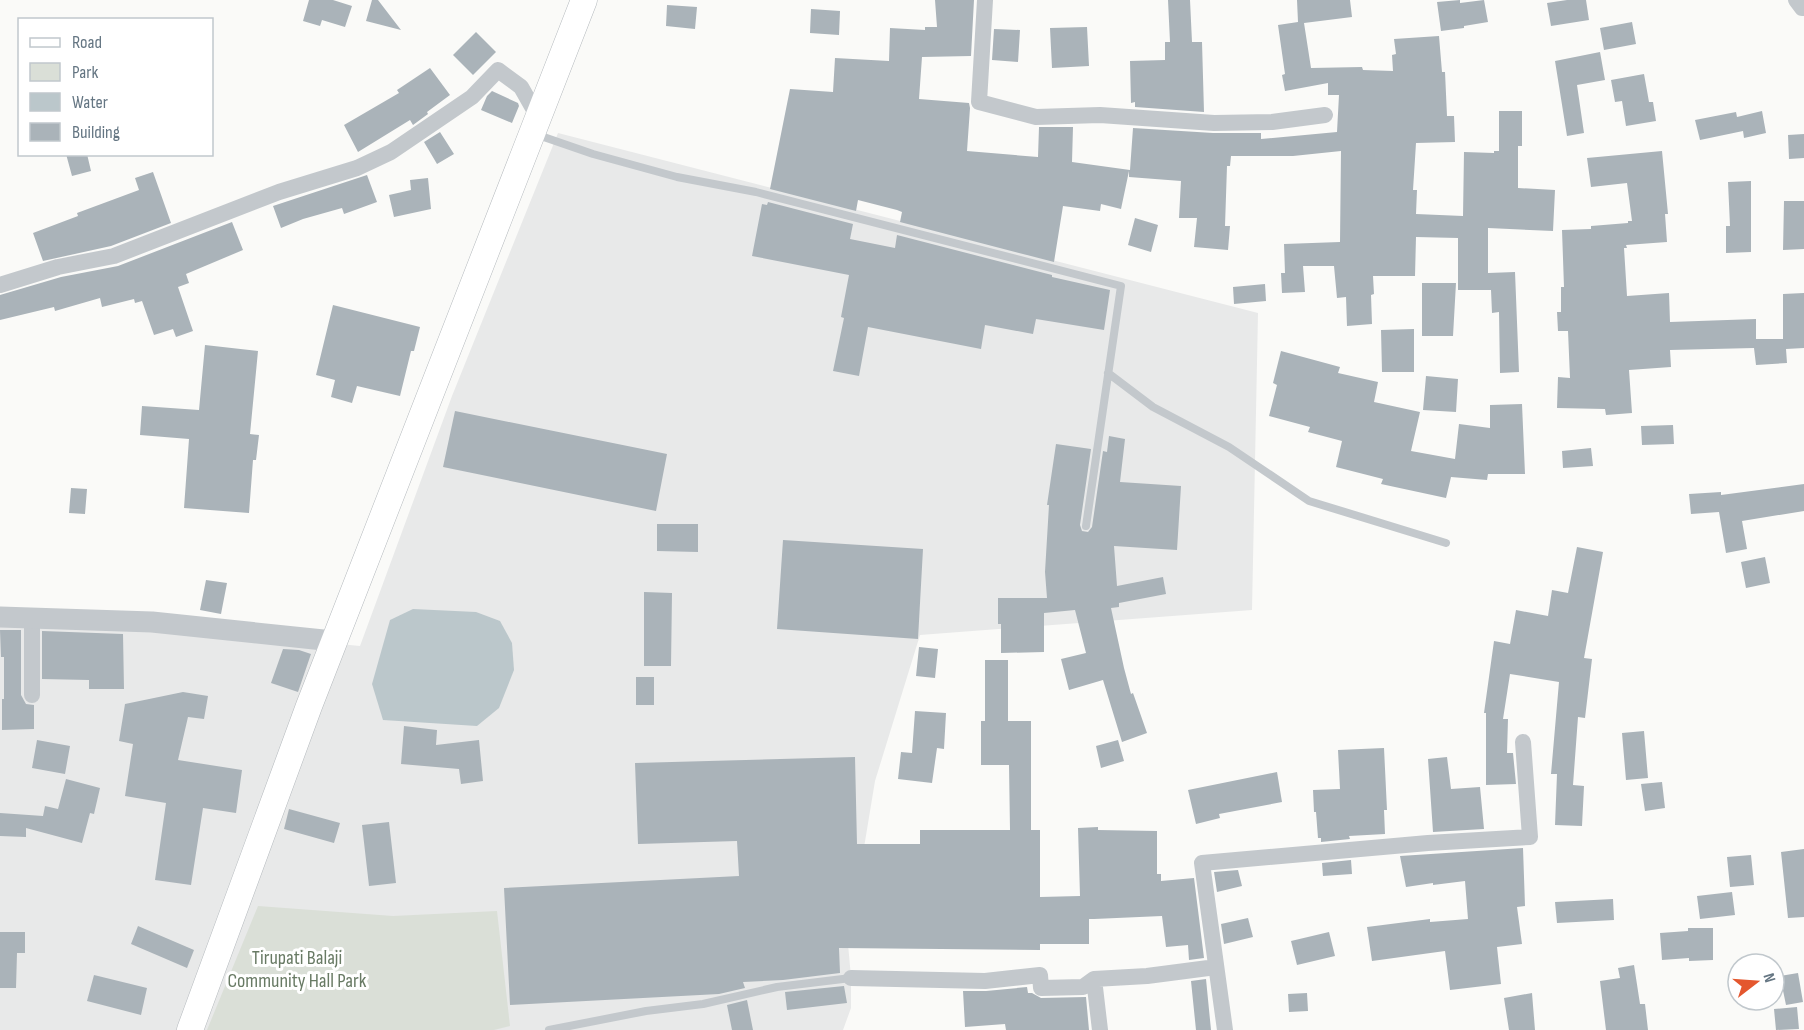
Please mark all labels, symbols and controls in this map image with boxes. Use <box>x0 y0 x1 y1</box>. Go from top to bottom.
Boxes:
legend <box>18 18 213 156</box>
text: Road <box>72 32 102 53</box>
text: Park <box>72 62 98 83</box>
text: Water <box>72 92 108 113</box>
text: Building <box>72 122 120 143</box>
park label: Tirupati Balaji Community Hall Park <box>228 946 367 993</box>
north arrow <box>1726 952 1786 1012</box>
text: N <box>1759 971 1779 985</box>

